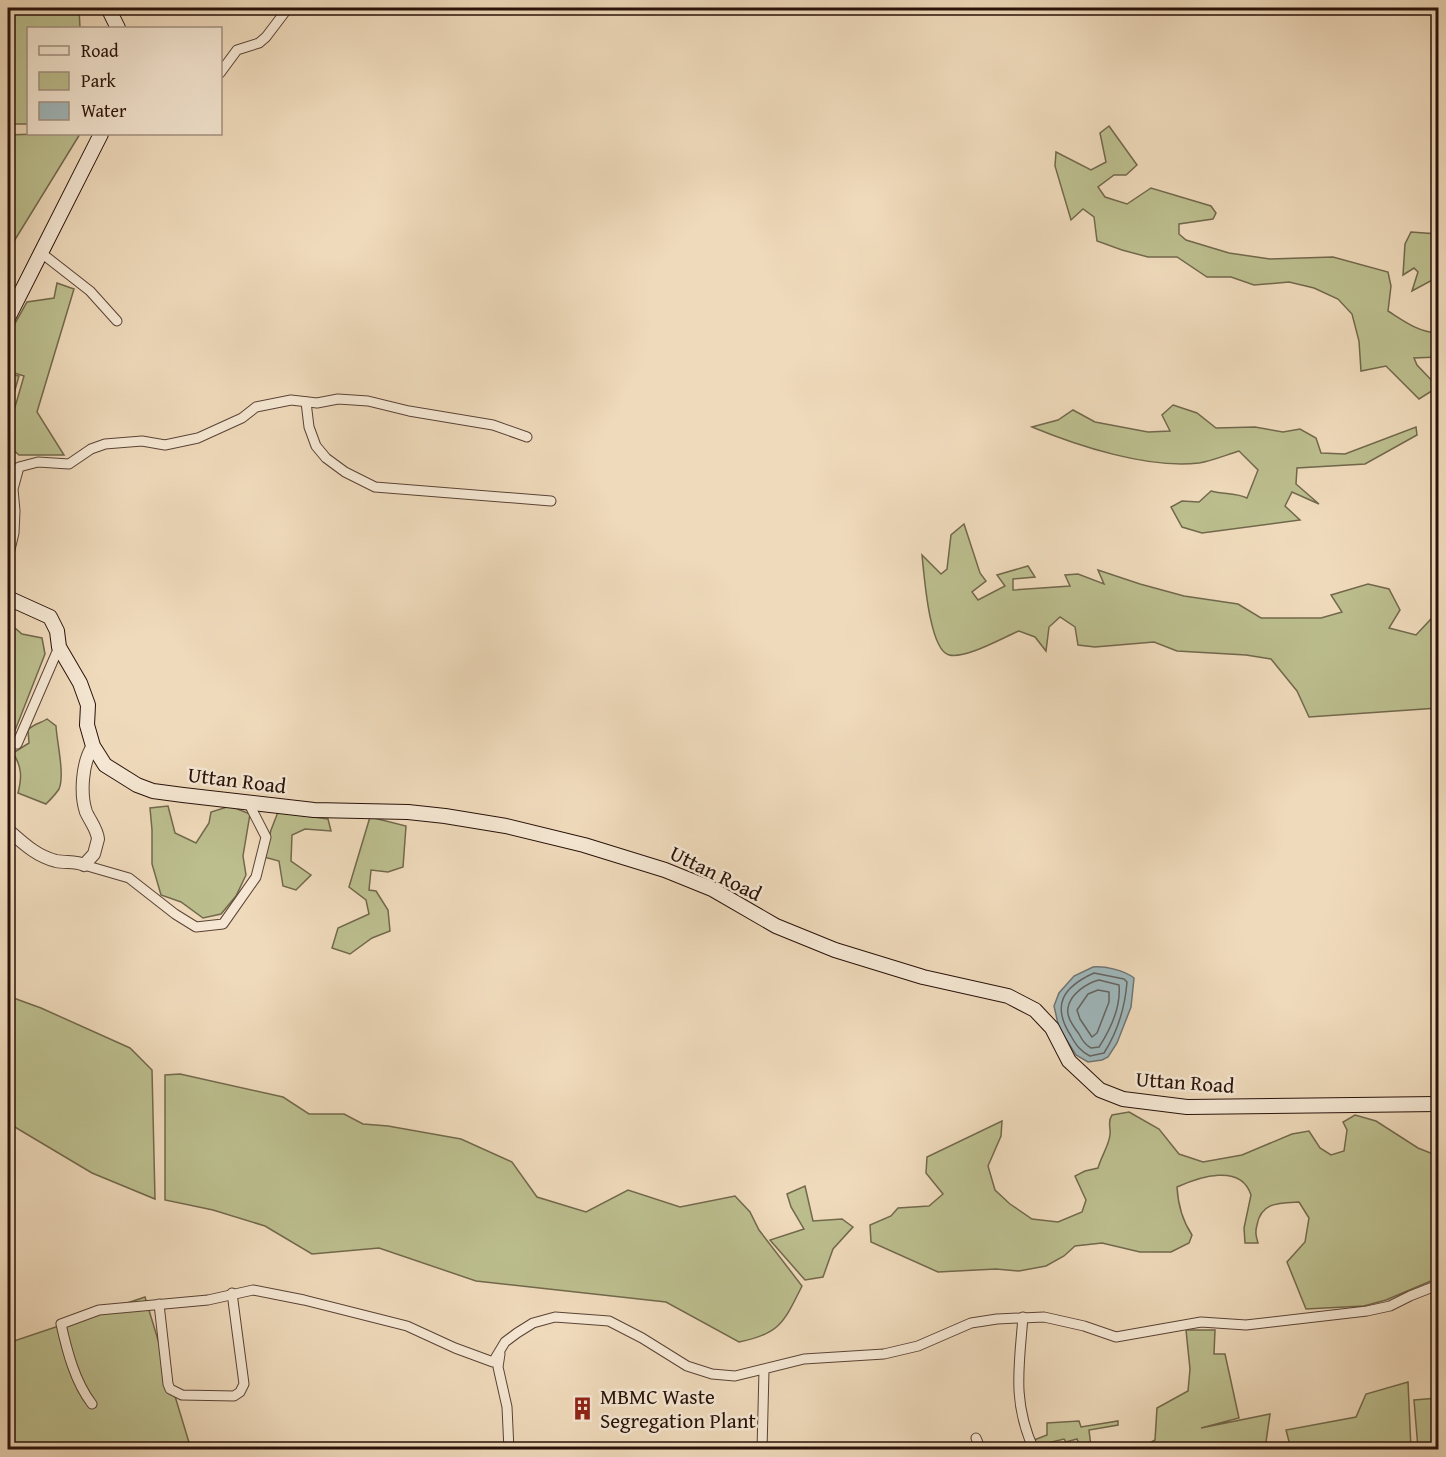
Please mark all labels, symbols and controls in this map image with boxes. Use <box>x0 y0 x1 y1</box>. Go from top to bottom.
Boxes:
legend <box>27 27 222 135</box>
text: Road <box>81 37 119 64</box>
text: Park <box>81 67 117 94</box>
text: Water <box>81 97 127 124</box>
street label: Uttan Road <box>186 759 289 802</box>
street label: Uttan Road <box>665 837 768 909</box>
street label: Uttan Road <box>1135 1063 1236 1101</box>
place label: MBMC Waste Segregation Plant <box>600 1381 756 1436</box>
building icon: MBMC Waste Segregation Plant <box>569 1395 595 1421</box>

